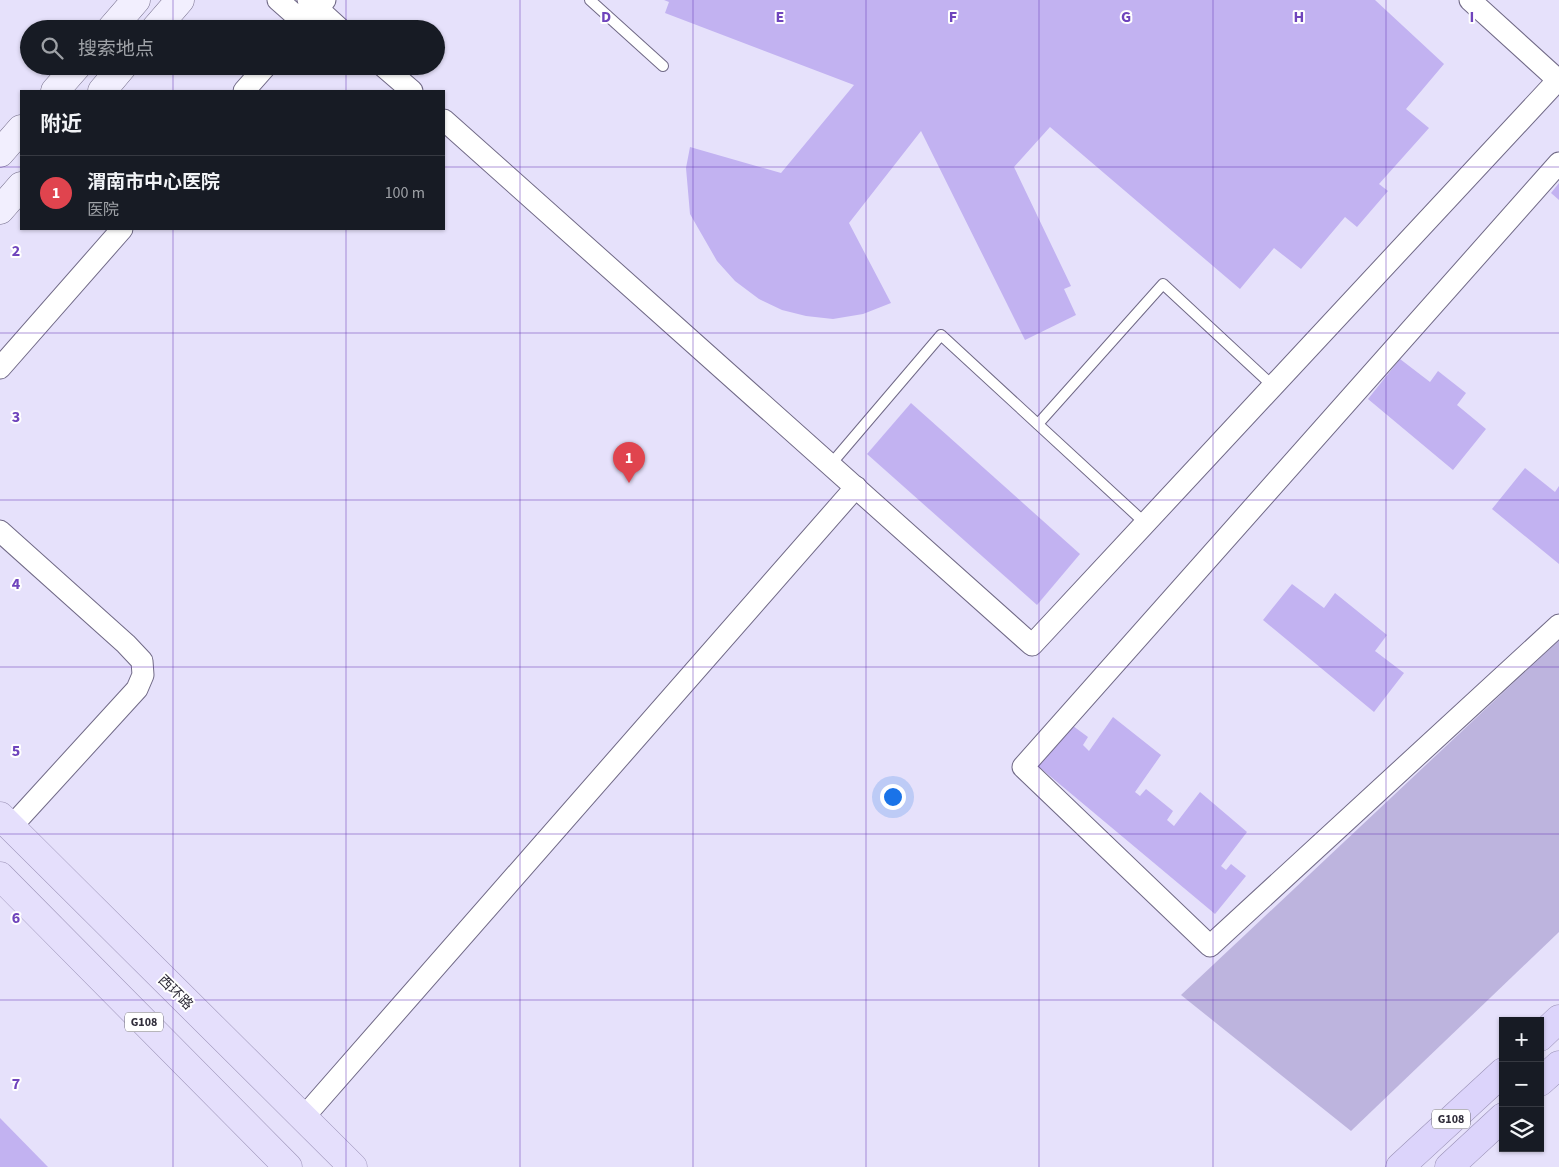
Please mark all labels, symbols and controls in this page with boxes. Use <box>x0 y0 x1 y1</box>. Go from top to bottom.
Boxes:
text: D <box>601 6 611 28</box>
text: E <box>776 6 784 28</box>
text: F <box>949 6 957 28</box>
text: G <box>1121 6 1131 28</box>
text: H <box>1294 6 1304 28</box>
text: I <box>1470 6 1474 28</box>
search box <box>20 20 445 75</box>
icon: search <box>38 34 66 62</box>
text: 搜索地点 <box>78 36 154 63</box>
text: 附近 <box>40 109 82 139</box>
text: 渭南市中心医院 <box>87 169 220 196</box>
text: 1 <box>52 182 60 204</box>
text: 100 m <box>385 182 425 204</box>
text: 医院 <box>87 199 119 221</box>
text: 2 <box>12 240 20 262</box>
text: 3 <box>12 406 20 428</box>
pin: 1 <box>613 442 645 483</box>
text: 4 <box>12 573 21 595</box>
text: 5 <box>12 740 20 762</box>
your location <box>880 784 906 810</box>
text: 6 <box>12 907 20 929</box>
street label: 西环路 <box>153 971 197 1015</box>
road number: G108 <box>125 1012 163 1032</box>
map controls <box>1499 1017 1544 1152</box>
button: + <box>1499 1017 1544 1062</box>
button: − <box>1499 1062 1544 1107</box>
text: 7 <box>12 1073 20 1095</box>
button: layers <box>1499 1107 1544 1152</box>
road number: G108 <box>1432 1110 1470 1128</box>

